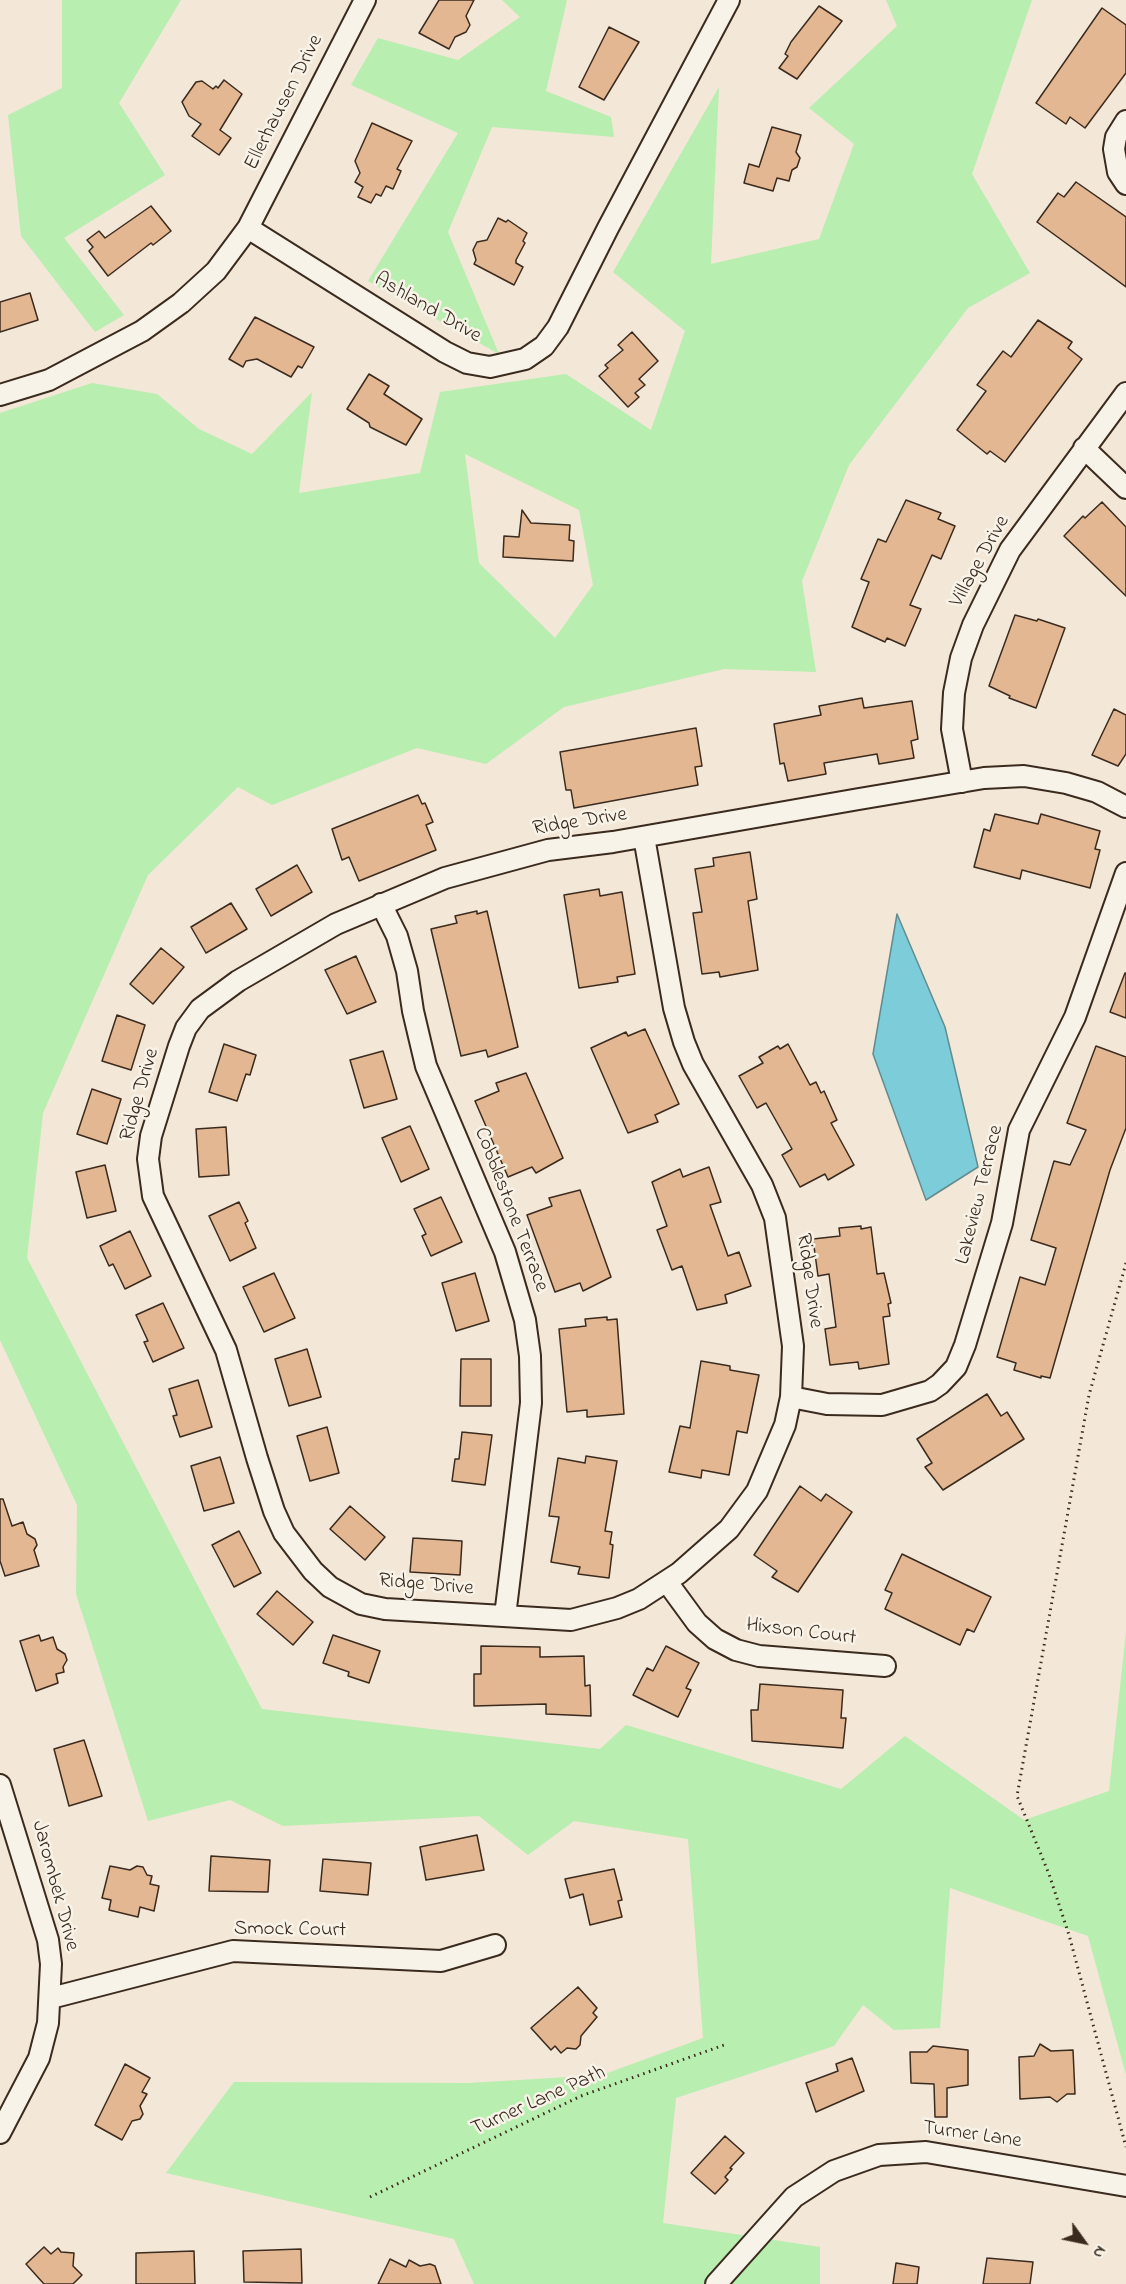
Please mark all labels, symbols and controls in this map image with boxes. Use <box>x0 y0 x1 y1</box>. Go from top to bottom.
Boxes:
street label: Ellerhausen Drive <box>240 31 330 175</box>
street label: Ashland Drive <box>369 268 485 350</box>
street label: Village Drive <box>945 512 1017 612</box>
street label: Ridge Drive <box>531 803 629 843</box>
street label: Ridge Drive <box>116 1046 166 1144</box>
street label: Lakeview Terrace <box>952 1123 1010 1267</box>
street label: Cobblestone Terrace <box>467 1124 553 1296</box>
street label: Ridge Drive <box>789 1232 827 1330</box>
street label: Ridge Drive <box>378 1569 474 1603</box>
street label: Hixson Court <box>745 1614 857 1652</box>
street label: Jarombek Drive <box>24 1818 84 1954</box>
street label: Smock Court <box>234 1917 346 1945</box>
street label: Turner Lane Path <box>468 2061 610 2143</box>
street label: Turner Lane <box>921 2117 1023 2155</box>
north arrow <box>1054 2212 1114 2272</box>
text: N <box>1086 2241 1112 2263</box>

